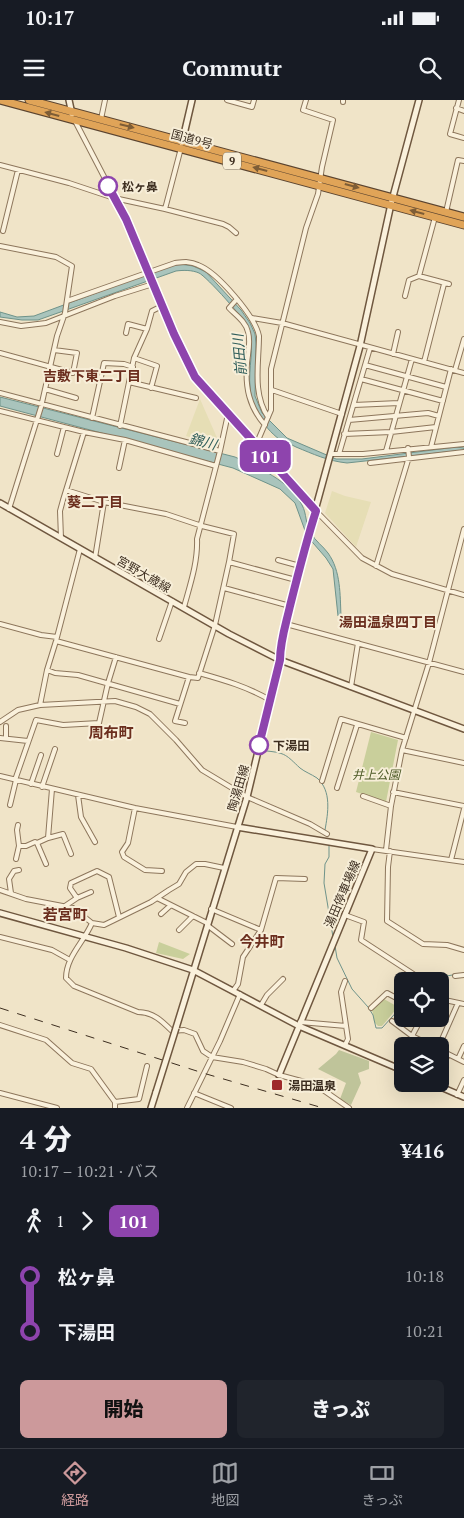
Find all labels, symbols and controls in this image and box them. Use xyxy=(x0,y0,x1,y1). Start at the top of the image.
text: 10:17 xyxy=(25,5,74,30)
text: Commutr xyxy=(182,53,282,82)
icon: menu xyxy=(20,54,48,82)
icon: search xyxy=(416,54,444,82)
one-way arrow xyxy=(45,110,60,118)
one-way arrow xyxy=(120,122,135,130)
street label: 国道9号 xyxy=(170,126,214,152)
road number: 9 xyxy=(223,152,241,170)
one-way arrow xyxy=(253,165,268,173)
marker: 松ヶ鼻 xyxy=(98,176,118,196)
place label: 松ヶ鼻 xyxy=(122,179,158,194)
one-way arrow xyxy=(344,182,359,190)
one-way arrow xyxy=(409,208,424,216)
water label: 前田川 xyxy=(228,331,250,377)
district label: 吉敷下東二丁目 xyxy=(43,366,141,385)
water label: 錦川 xyxy=(187,428,221,454)
line badge: 101 xyxy=(236,440,294,472)
text: 101 xyxy=(250,444,280,468)
district label: 葵二丁目 xyxy=(67,492,123,511)
street label: 宮野大歳線 xyxy=(114,553,174,595)
district label: 湯田温泉四丁目 xyxy=(339,612,437,631)
district label: 周布町 xyxy=(88,722,134,742)
marker: 下湯田 xyxy=(249,735,269,755)
place label: 下湯田 xyxy=(273,738,309,753)
street label: 陶湯田線 xyxy=(224,763,252,813)
park label: 井上公園 xyxy=(352,767,402,782)
street label: 湯田停車場線 xyxy=(321,858,363,930)
district label: 若宮町 xyxy=(42,904,88,924)
district label: 今井町 xyxy=(239,931,285,951)
map controls xyxy=(394,972,449,1092)
button: locate xyxy=(394,972,449,1027)
button: layers xyxy=(394,1037,449,1092)
marker: 湯田温泉 xyxy=(270,1078,284,1092)
place label: 湯田温泉 xyxy=(288,1078,336,1093)
text: 4 分 xyxy=(20,1120,71,1157)
text: ¥416 xyxy=(401,1138,444,1163)
text: 10:17 – 10:21 · バス xyxy=(20,1160,159,1182)
icon: walk xyxy=(20,1207,48,1235)
icon: forward xyxy=(73,1207,101,1235)
text: 101 xyxy=(119,1209,149,1233)
text: 1 xyxy=(56,1210,65,1232)
text: 松ヶ鼻 xyxy=(58,1264,115,1289)
text: 10:18 xyxy=(405,1265,444,1287)
text: 下湯田 xyxy=(58,1319,115,1344)
text: 10:21 xyxy=(405,1320,444,1342)
button: 開始 xyxy=(20,1380,227,1438)
button: きっぷ xyxy=(237,1380,444,1438)
tab: 経路 xyxy=(61,1459,89,1509)
tab: 地図 xyxy=(211,1459,239,1509)
tab: きっぷ xyxy=(361,1459,403,1509)

